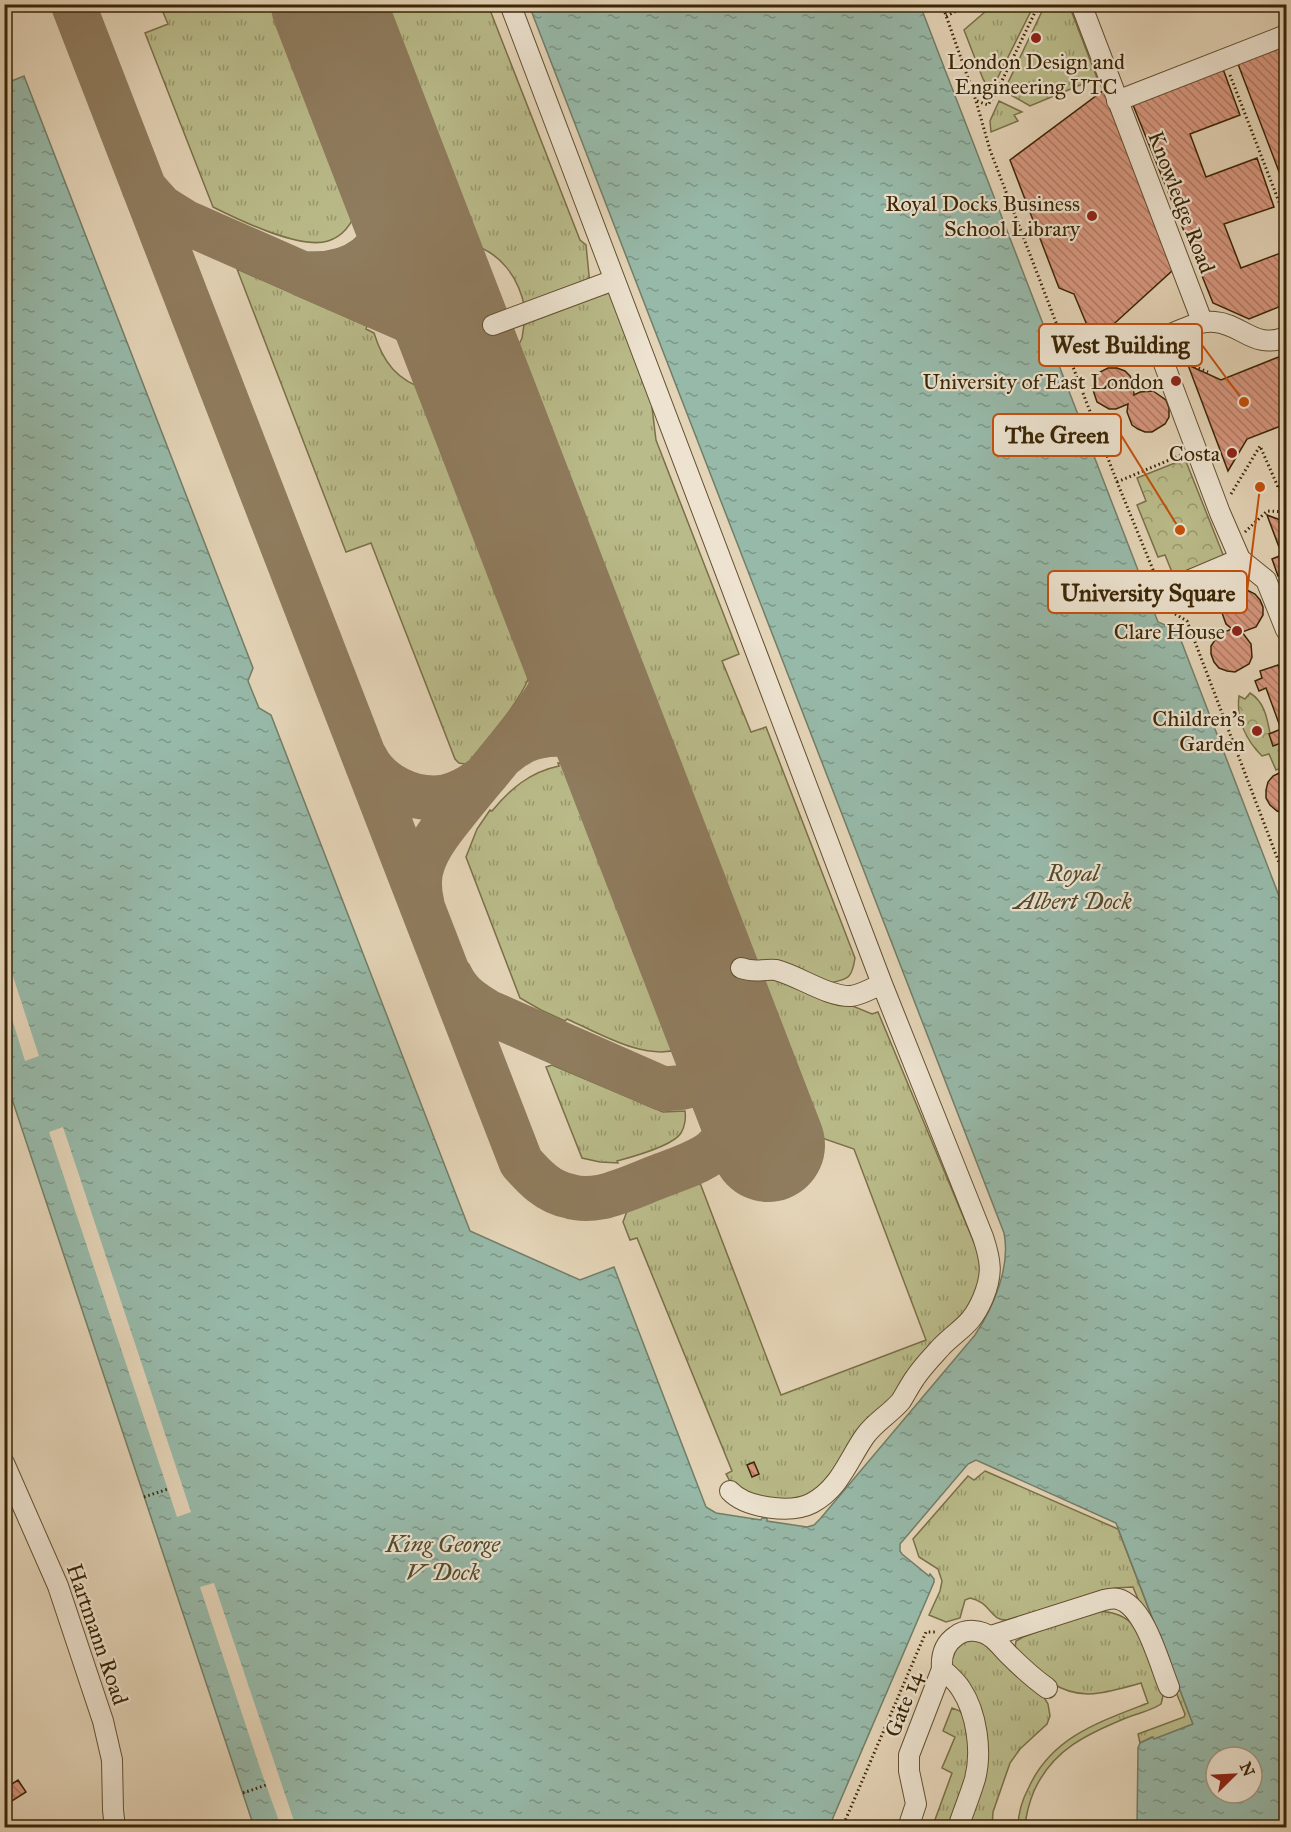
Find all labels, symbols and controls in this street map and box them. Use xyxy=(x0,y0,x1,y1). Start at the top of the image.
marker: London Design and Engineering UTC xyxy=(1029,31,1043,45)
place label: London Design and Engineering UTC xyxy=(947,48,1125,100)
street label: Knowledge Road xyxy=(1142,127,1221,277)
place label: Royal Docks Business School Library xyxy=(885,190,1081,242)
marker: Royal Docks Business School Library xyxy=(1085,209,1099,223)
callout: West Building xyxy=(1039,324,1202,366)
text: West Building xyxy=(1051,330,1190,360)
place label: University of East London xyxy=(922,368,1164,395)
marker: University of East London xyxy=(1169,374,1183,388)
callout: The Green xyxy=(993,414,1121,456)
text: The Green xyxy=(1004,420,1109,450)
place label: Costa xyxy=(1169,440,1221,467)
marker: Costa xyxy=(1225,446,1239,460)
callout: University Square xyxy=(1048,571,1247,613)
text: University Square xyxy=(1060,578,1236,608)
place label: Clare House xyxy=(1114,618,1225,645)
marker: Clare House xyxy=(1230,624,1244,638)
place label: Children's Garden xyxy=(1152,705,1245,757)
marker: Children's Garden xyxy=(1250,724,1264,738)
water label: Royal Albert Dock xyxy=(1011,858,1132,916)
water label: King George V Dock xyxy=(385,1529,501,1587)
street label: Hartmann Road xyxy=(61,1560,134,1708)
street label: Gate 14 xyxy=(879,1667,929,1741)
north arrow xyxy=(1204,1745,1264,1805)
text: N xyxy=(1236,1759,1259,1780)

